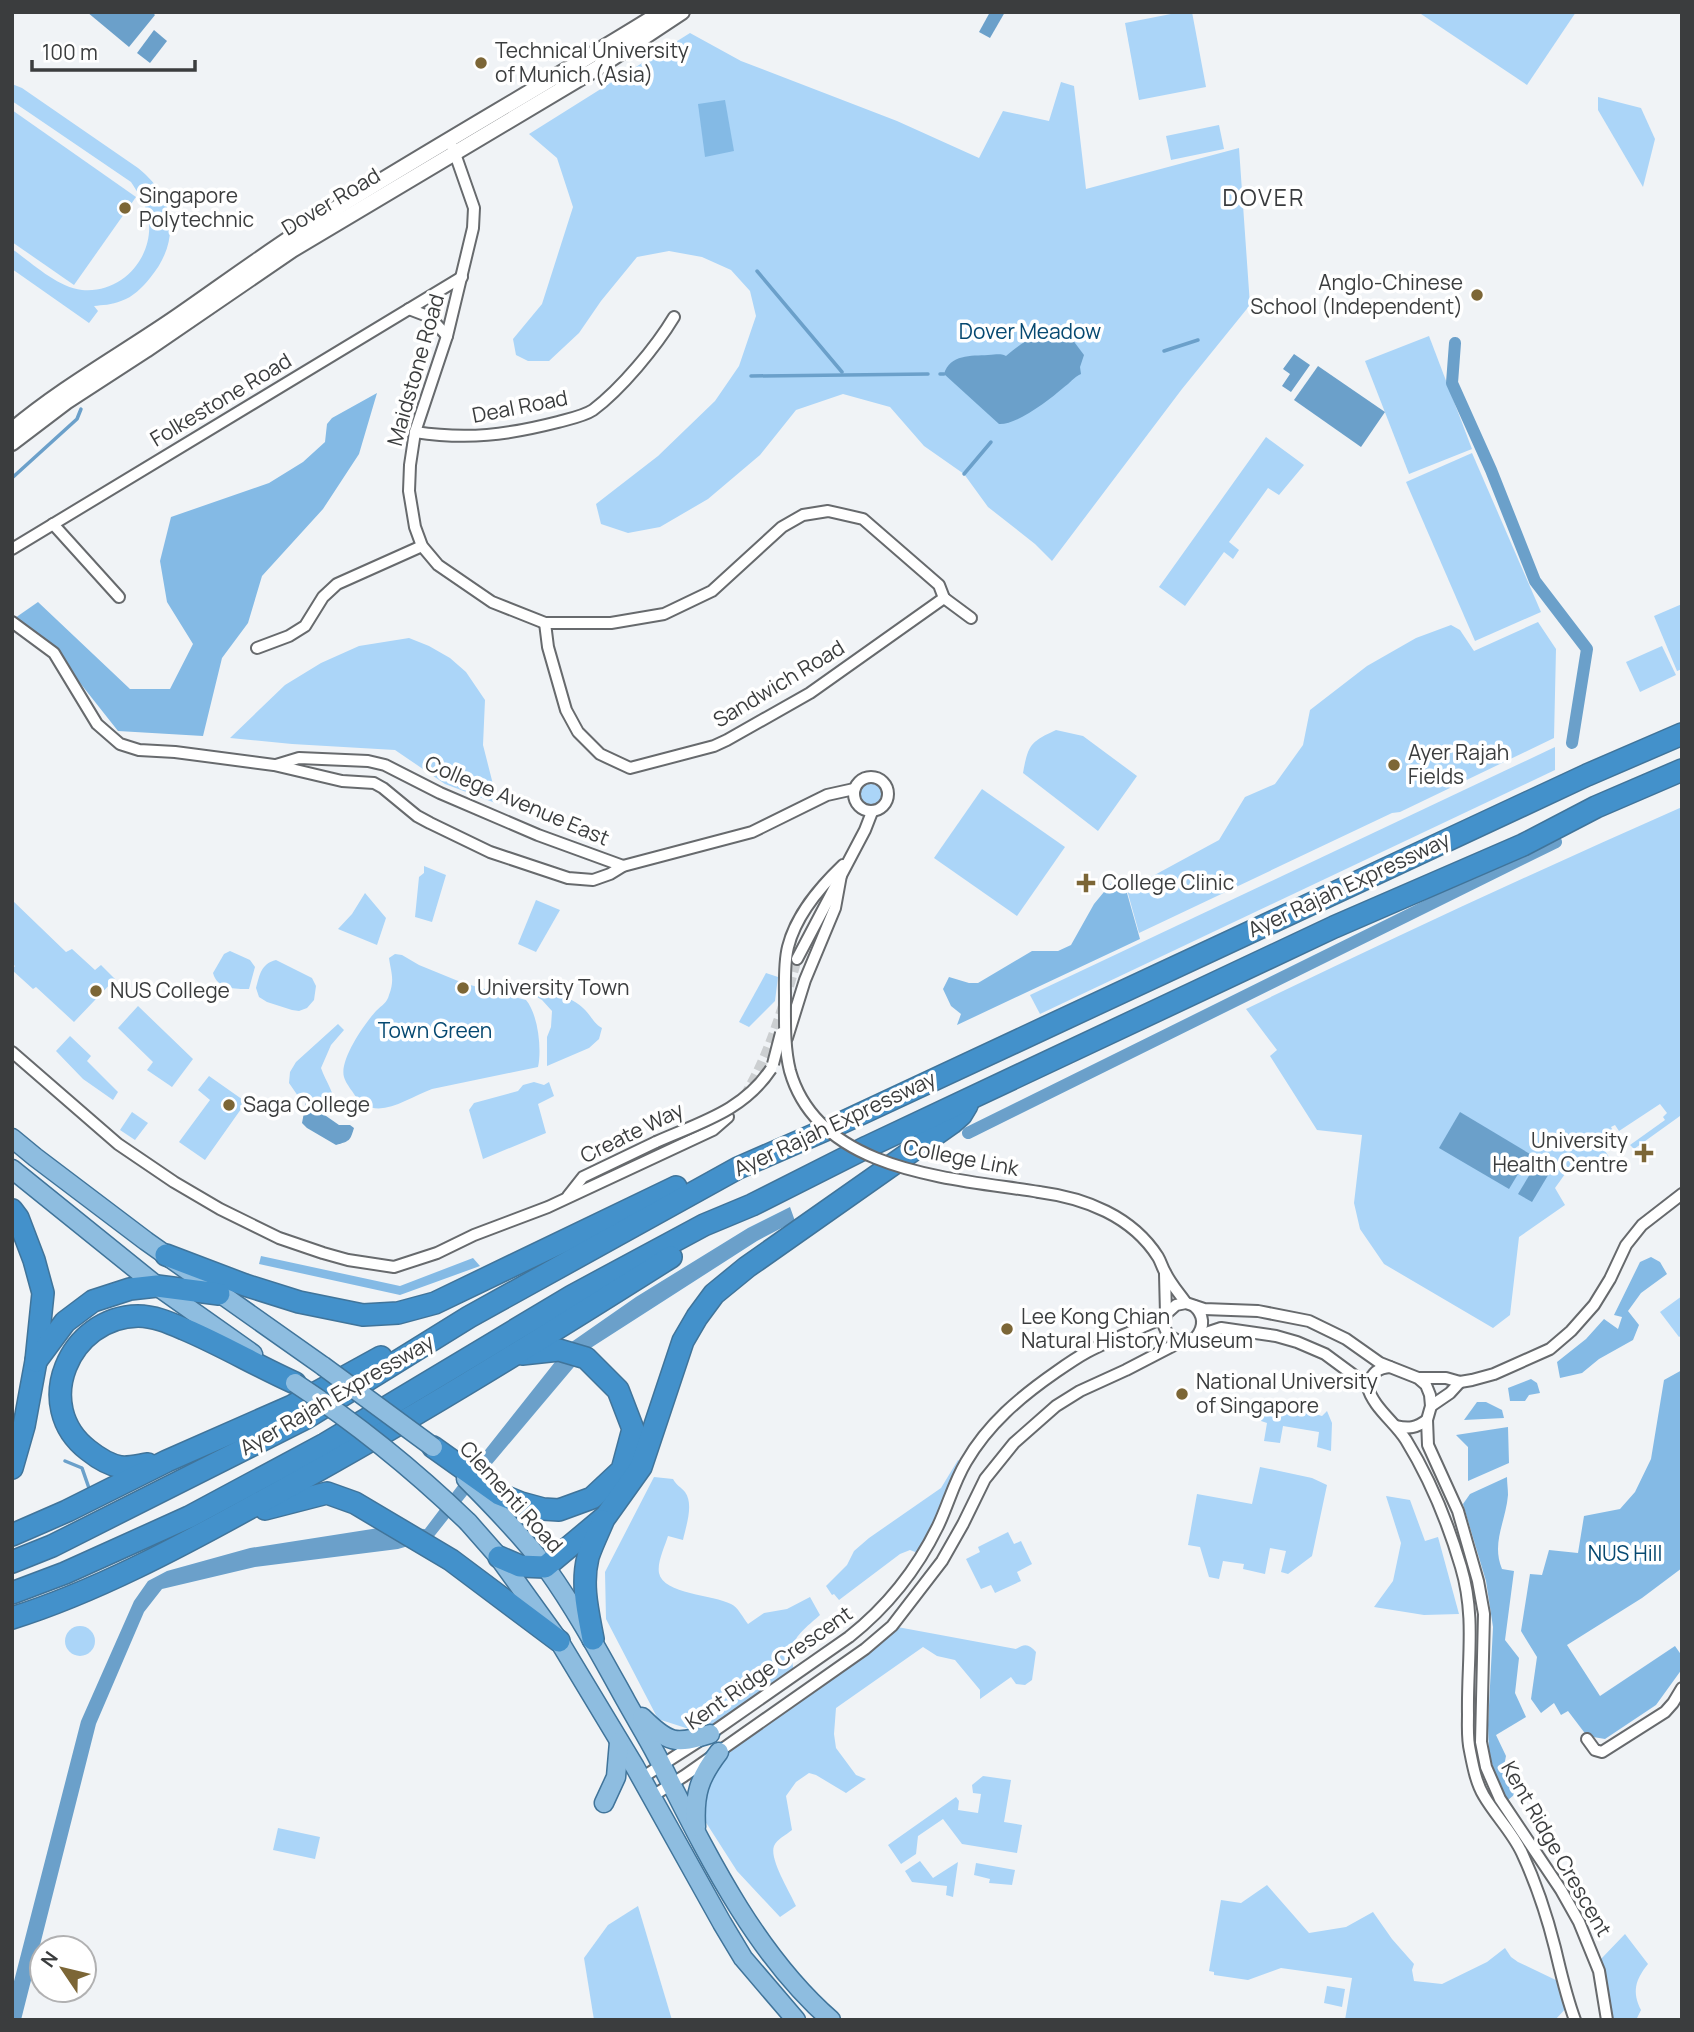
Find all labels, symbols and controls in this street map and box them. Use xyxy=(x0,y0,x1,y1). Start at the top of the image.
scale bar xyxy=(32,28,194,72)
place label: Technical University of Munich (Asia) xyxy=(495,36,689,88)
text: 100 m xyxy=(42,38,98,66)
marker: Technical University of Munich (Asia) xyxy=(473,55,489,71)
street label: Dover Road xyxy=(276,161,385,242)
place label: Singapore Polytechnic xyxy=(139,181,254,233)
district label: DOVER xyxy=(1223,181,1305,213)
marker: Singapore Polytechnic xyxy=(117,200,133,216)
place label: Anglo-Chinese School (Independent) xyxy=(1250,268,1463,320)
marker: Anglo-Chinese School (Independent) xyxy=(1469,287,1485,303)
street label: Maidstone Road xyxy=(380,291,450,449)
park label: Dover Meadow xyxy=(959,317,1101,345)
street label: Folkestone Road xyxy=(145,346,296,452)
street label: Deal Road xyxy=(470,383,570,429)
street label: Sandwich Road xyxy=(708,633,849,733)
place label: Ayer Rajah Fields xyxy=(1408,738,1509,790)
street label: College Avenue East xyxy=(421,749,614,852)
marker: Ayer Rajah Fields xyxy=(1386,757,1402,773)
street label: Ayer Rajah Expressway xyxy=(1243,825,1454,943)
place label: College Clinic xyxy=(1102,868,1234,896)
marker: College Clinic xyxy=(1076,873,1096,893)
place label: University Town xyxy=(477,973,630,1001)
place label: NUS College xyxy=(110,976,230,1004)
marker: University Town xyxy=(455,980,471,996)
marker: NUS College xyxy=(88,983,104,999)
park label: Town Green xyxy=(378,1016,492,1044)
street label: Ayer Rajah Expressway xyxy=(729,1064,940,1182)
place label: Saga College xyxy=(243,1090,370,1118)
street label: Create Way xyxy=(575,1095,688,1169)
marker: Saga College xyxy=(221,1097,237,1113)
place label: University Health Centre xyxy=(1492,1126,1628,1178)
street label: College Link xyxy=(901,1132,1022,1182)
marker: University Health Centre xyxy=(1634,1143,1654,1163)
place label: Lee Kong Chian Natural History Museum xyxy=(1021,1302,1253,1354)
marker: Lee Kong Chian Natural History Museum xyxy=(999,1321,1015,1337)
street label: Ayer Rajah Expressway xyxy=(234,1327,439,1461)
place label: National University of Singapore xyxy=(1196,1367,1378,1419)
marker: National University of Singapore xyxy=(1174,1386,1190,1402)
street label: Clementi Road xyxy=(454,1434,569,1558)
park label: NUS Hill xyxy=(1588,1539,1662,1567)
street label: Kent Ridge Crescent xyxy=(679,1599,858,1735)
street label: Kent Ridge Crescent xyxy=(1495,1756,1618,1941)
north arrow xyxy=(28,1934,98,2004)
text: N xyxy=(35,1946,64,1972)

